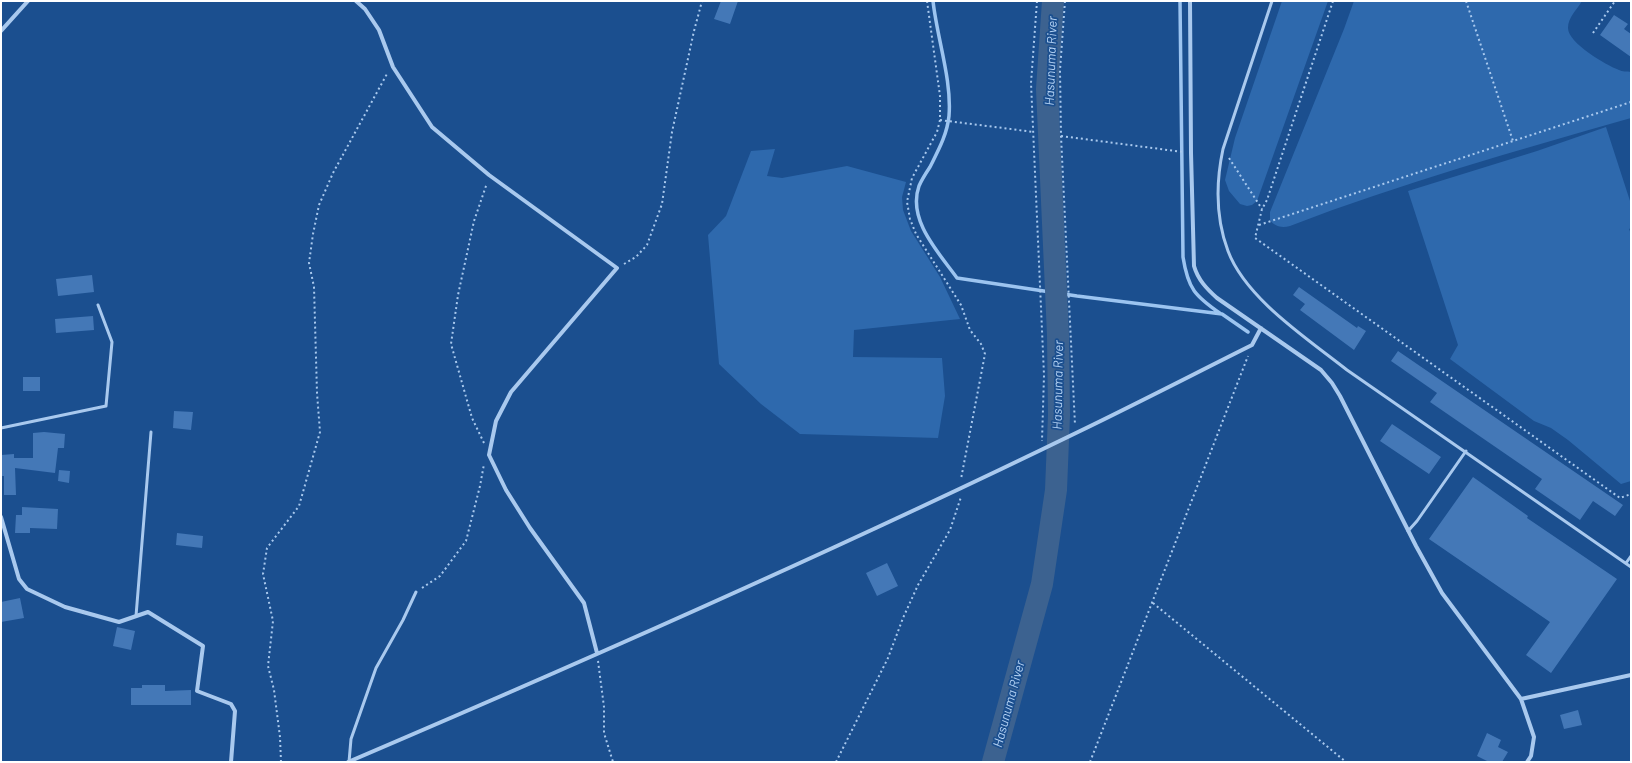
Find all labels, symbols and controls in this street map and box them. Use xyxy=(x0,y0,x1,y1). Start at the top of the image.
water label: Hasunuma River xyxy=(1042,16,1060,106)
water label: Hasunuma River xyxy=(1049,340,1067,430)
water label: Hasunuma River xyxy=(990,659,1028,749)

